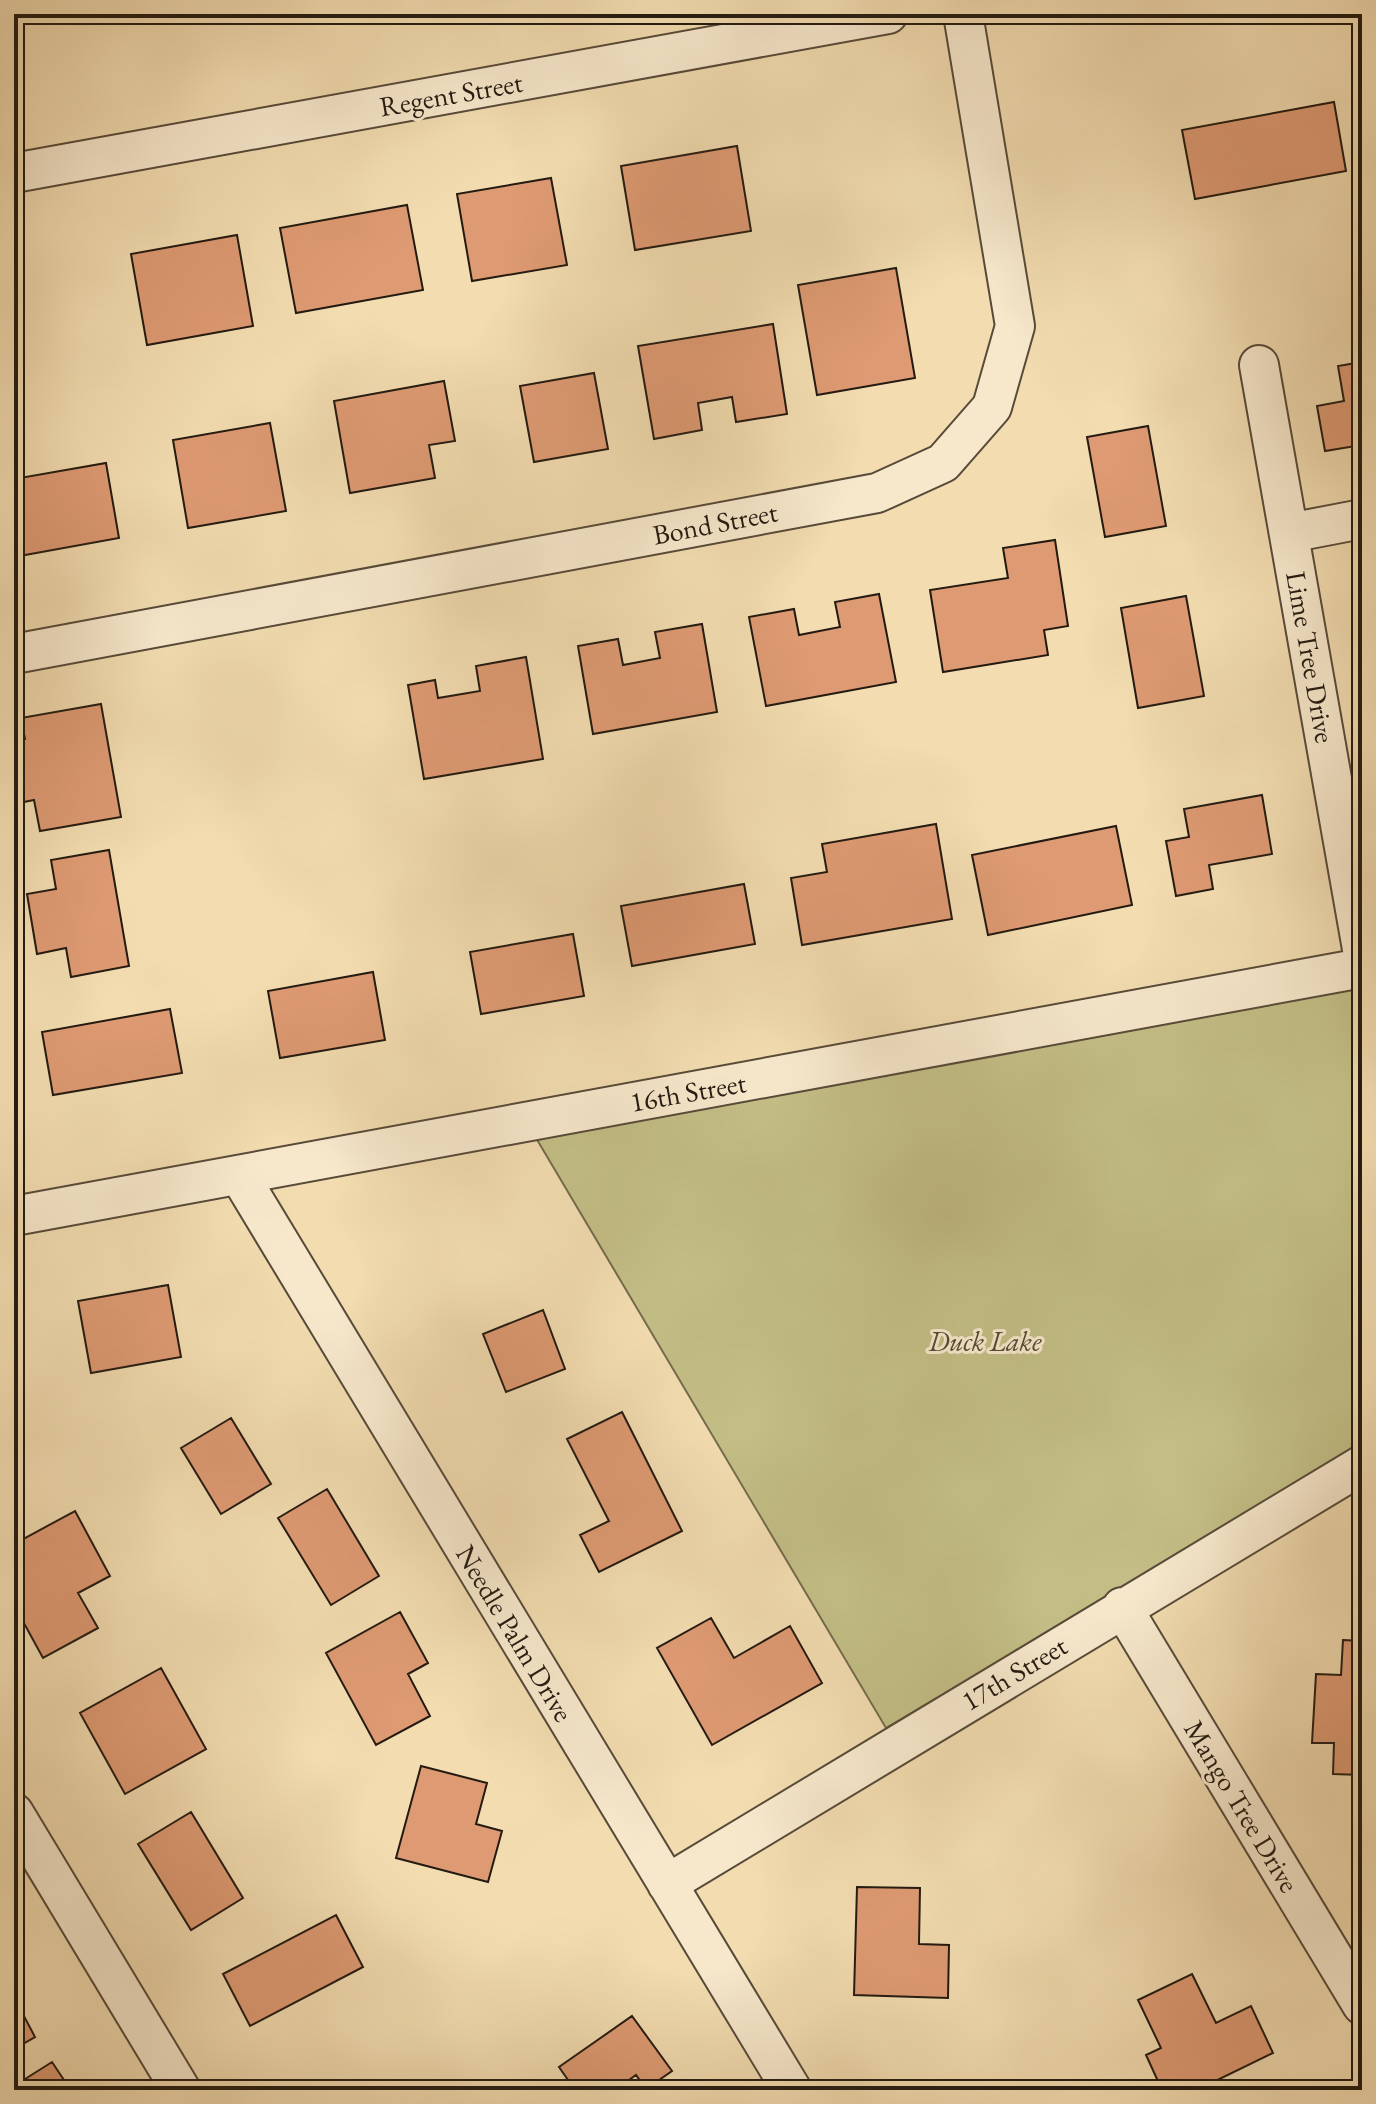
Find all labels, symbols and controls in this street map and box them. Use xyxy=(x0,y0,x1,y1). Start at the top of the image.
street label: Regent Street xyxy=(377,64,526,124)
street label: Bond Street xyxy=(650,493,781,553)
street label: Lime Tree Drive xyxy=(1278,568,1344,746)
street label: 16th Street xyxy=(627,1064,749,1120)
park label: Duck Lake xyxy=(927,1323,1042,1359)
street label: Needle Palm Drive xyxy=(448,1538,582,1728)
street label: 17th Street xyxy=(954,1627,1074,1719)
street label: Mango Tree Drive xyxy=(1176,1713,1308,1899)

